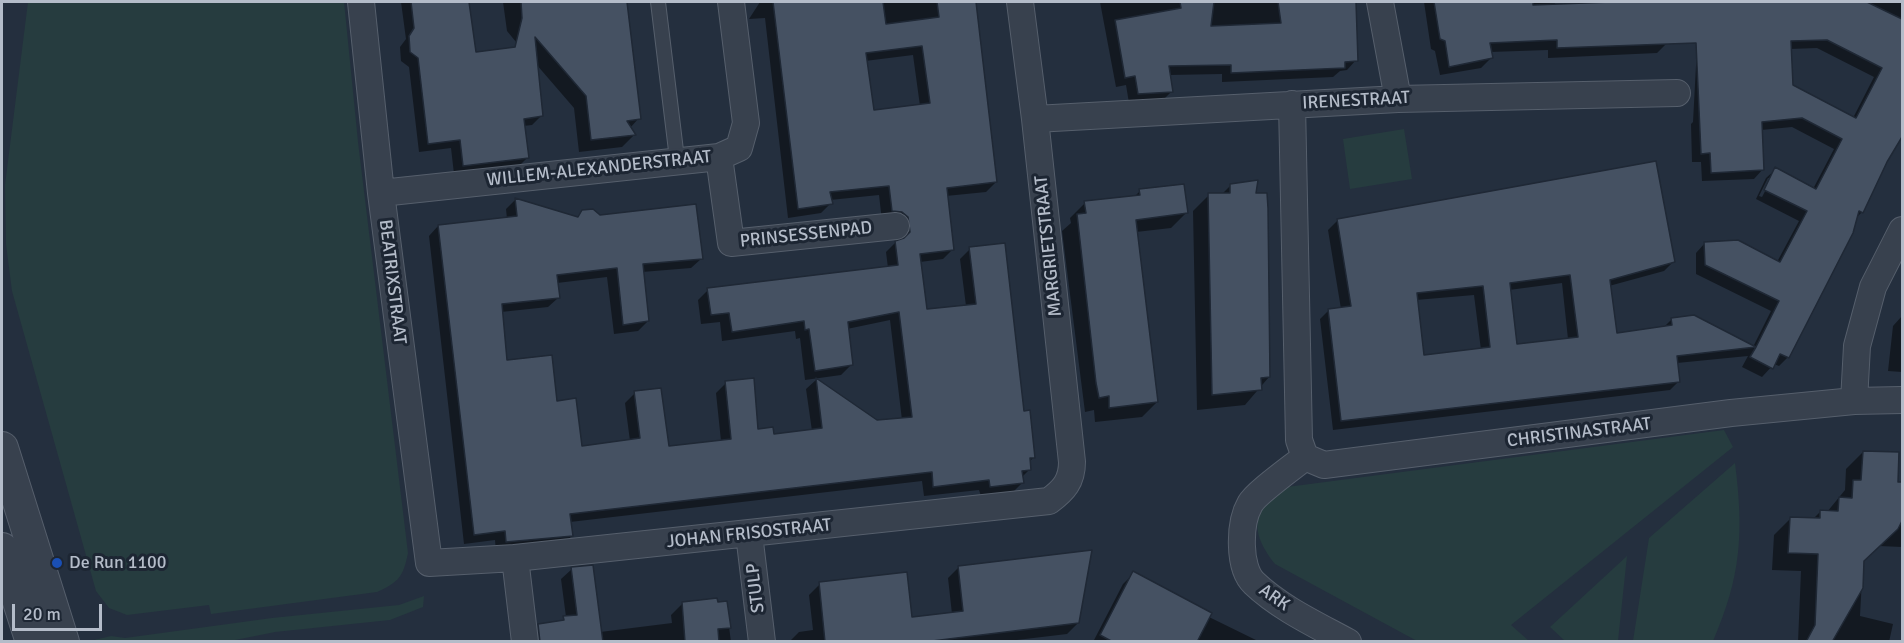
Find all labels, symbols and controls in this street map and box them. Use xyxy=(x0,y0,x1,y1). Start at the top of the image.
street label: IRENESTRAAT xyxy=(1302,87,1410,115)
street label: WILLEM-ALEXANDERSTRAAT xyxy=(486,146,712,192)
street label: MARGRIETSTRAAT xyxy=(1031,174,1067,318)
street label: PRINSESSENPAD xyxy=(739,217,873,253)
street label: BEATRIXSTRAAT xyxy=(374,218,410,346)
street label: CHRISTINASTRAAT xyxy=(1506,413,1652,453)
street label: JOHAN FRISOSTRAAT xyxy=(666,515,832,553)
place label: De Run 1100 xyxy=(69,552,167,574)
marker: De Run 1100 xyxy=(50,556,64,570)
street label: STULP xyxy=(742,562,770,614)
street label: ARK xyxy=(1254,580,1294,616)
scale bar xyxy=(15,592,105,630)
text: 20 m xyxy=(23,603,61,625)

